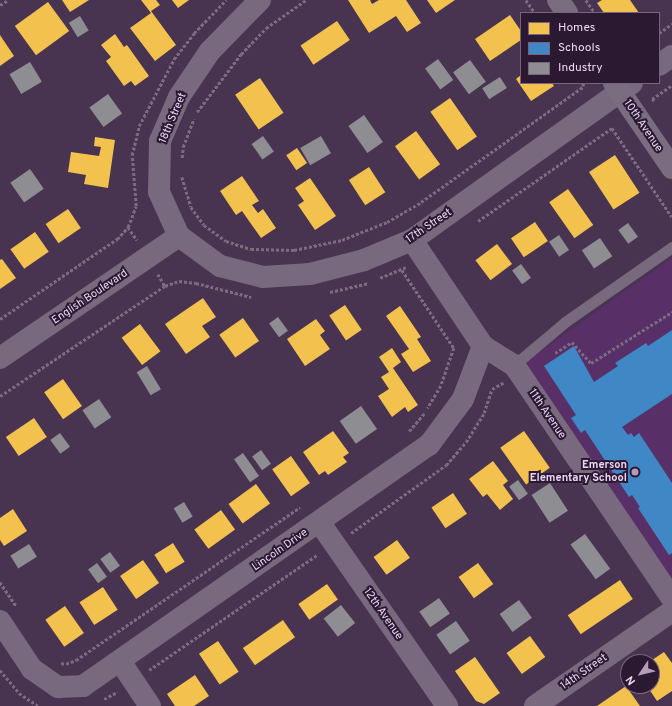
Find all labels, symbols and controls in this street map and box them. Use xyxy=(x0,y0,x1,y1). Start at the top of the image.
legend xyxy=(520,12,660,84)
text: Homes xyxy=(558,20,595,36)
text: Schools xyxy=(558,40,600,56)
text: Industry xyxy=(558,60,603,76)
street label: 18th Street xyxy=(156,91,190,145)
street label: 10th Avenue xyxy=(621,97,665,155)
street label: 17th Street xyxy=(404,206,454,246)
street label: English Boulevard xyxy=(50,267,130,327)
street label: 11th Avenue xyxy=(525,386,569,442)
place label: Emerson Elementary School xyxy=(530,459,627,485)
marker: Emerson Elementary School xyxy=(630,467,640,477)
street label: Lincoln Drive xyxy=(250,526,310,574)
street label: 12th Avenue xyxy=(360,586,406,642)
street label: 14th Street xyxy=(558,651,610,693)
north arrow xyxy=(620,654,660,694)
text: N xyxy=(623,673,639,688)

